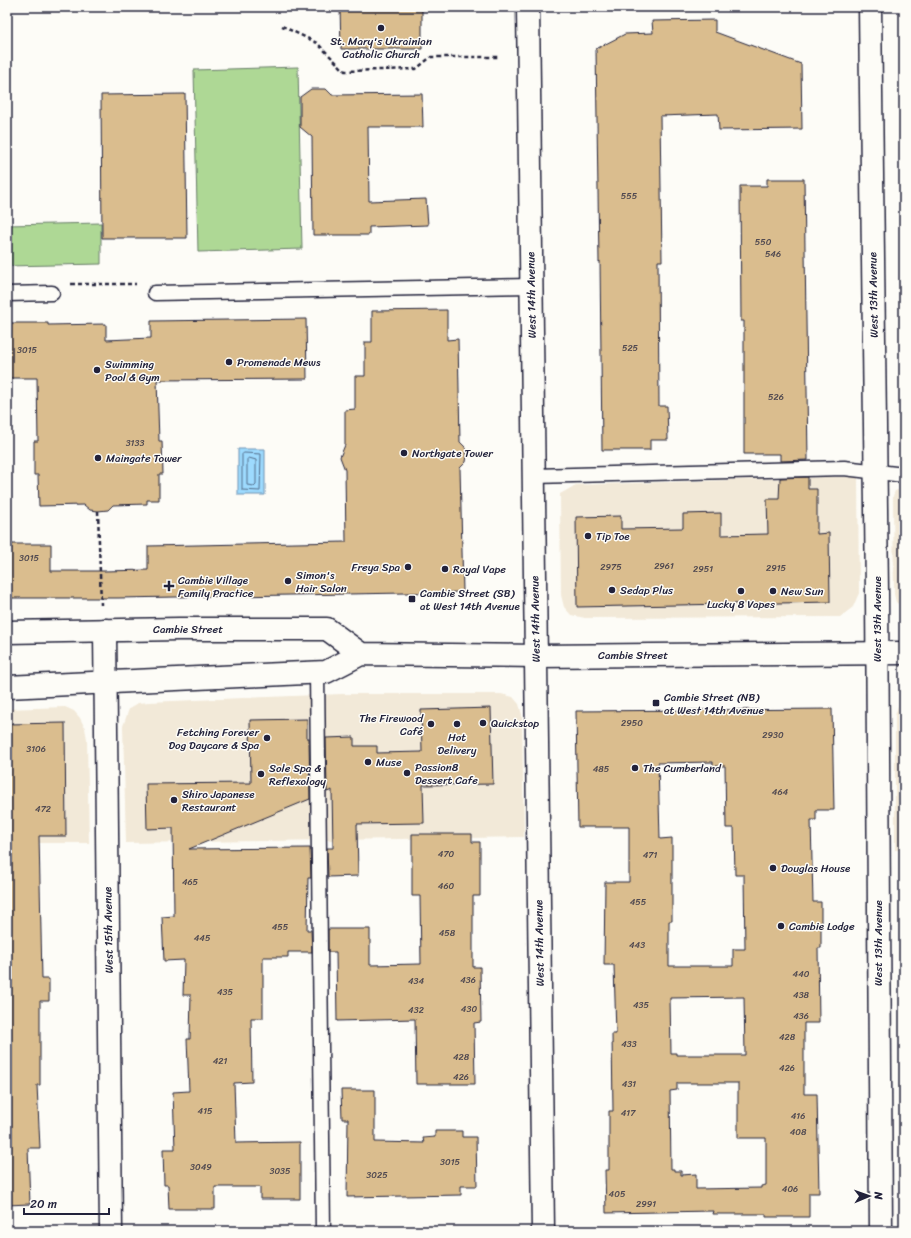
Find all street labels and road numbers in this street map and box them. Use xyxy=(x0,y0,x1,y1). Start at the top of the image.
street label: West 14th Avenue xyxy=(521,251,542,338)
street label: West 13th Avenue xyxy=(863,251,884,338)
street label: West 14th Avenue xyxy=(525,575,546,662)
street label: West 13th Avenue xyxy=(868,575,887,662)
street label: Cambie Street xyxy=(153,620,223,639)
street label: Cambie Street xyxy=(598,646,668,665)
street label: West 15th Avenue xyxy=(98,886,119,973)
street label: West 14th Avenue xyxy=(529,899,550,986)
street label: West 13th Avenue xyxy=(869,899,888,986)

